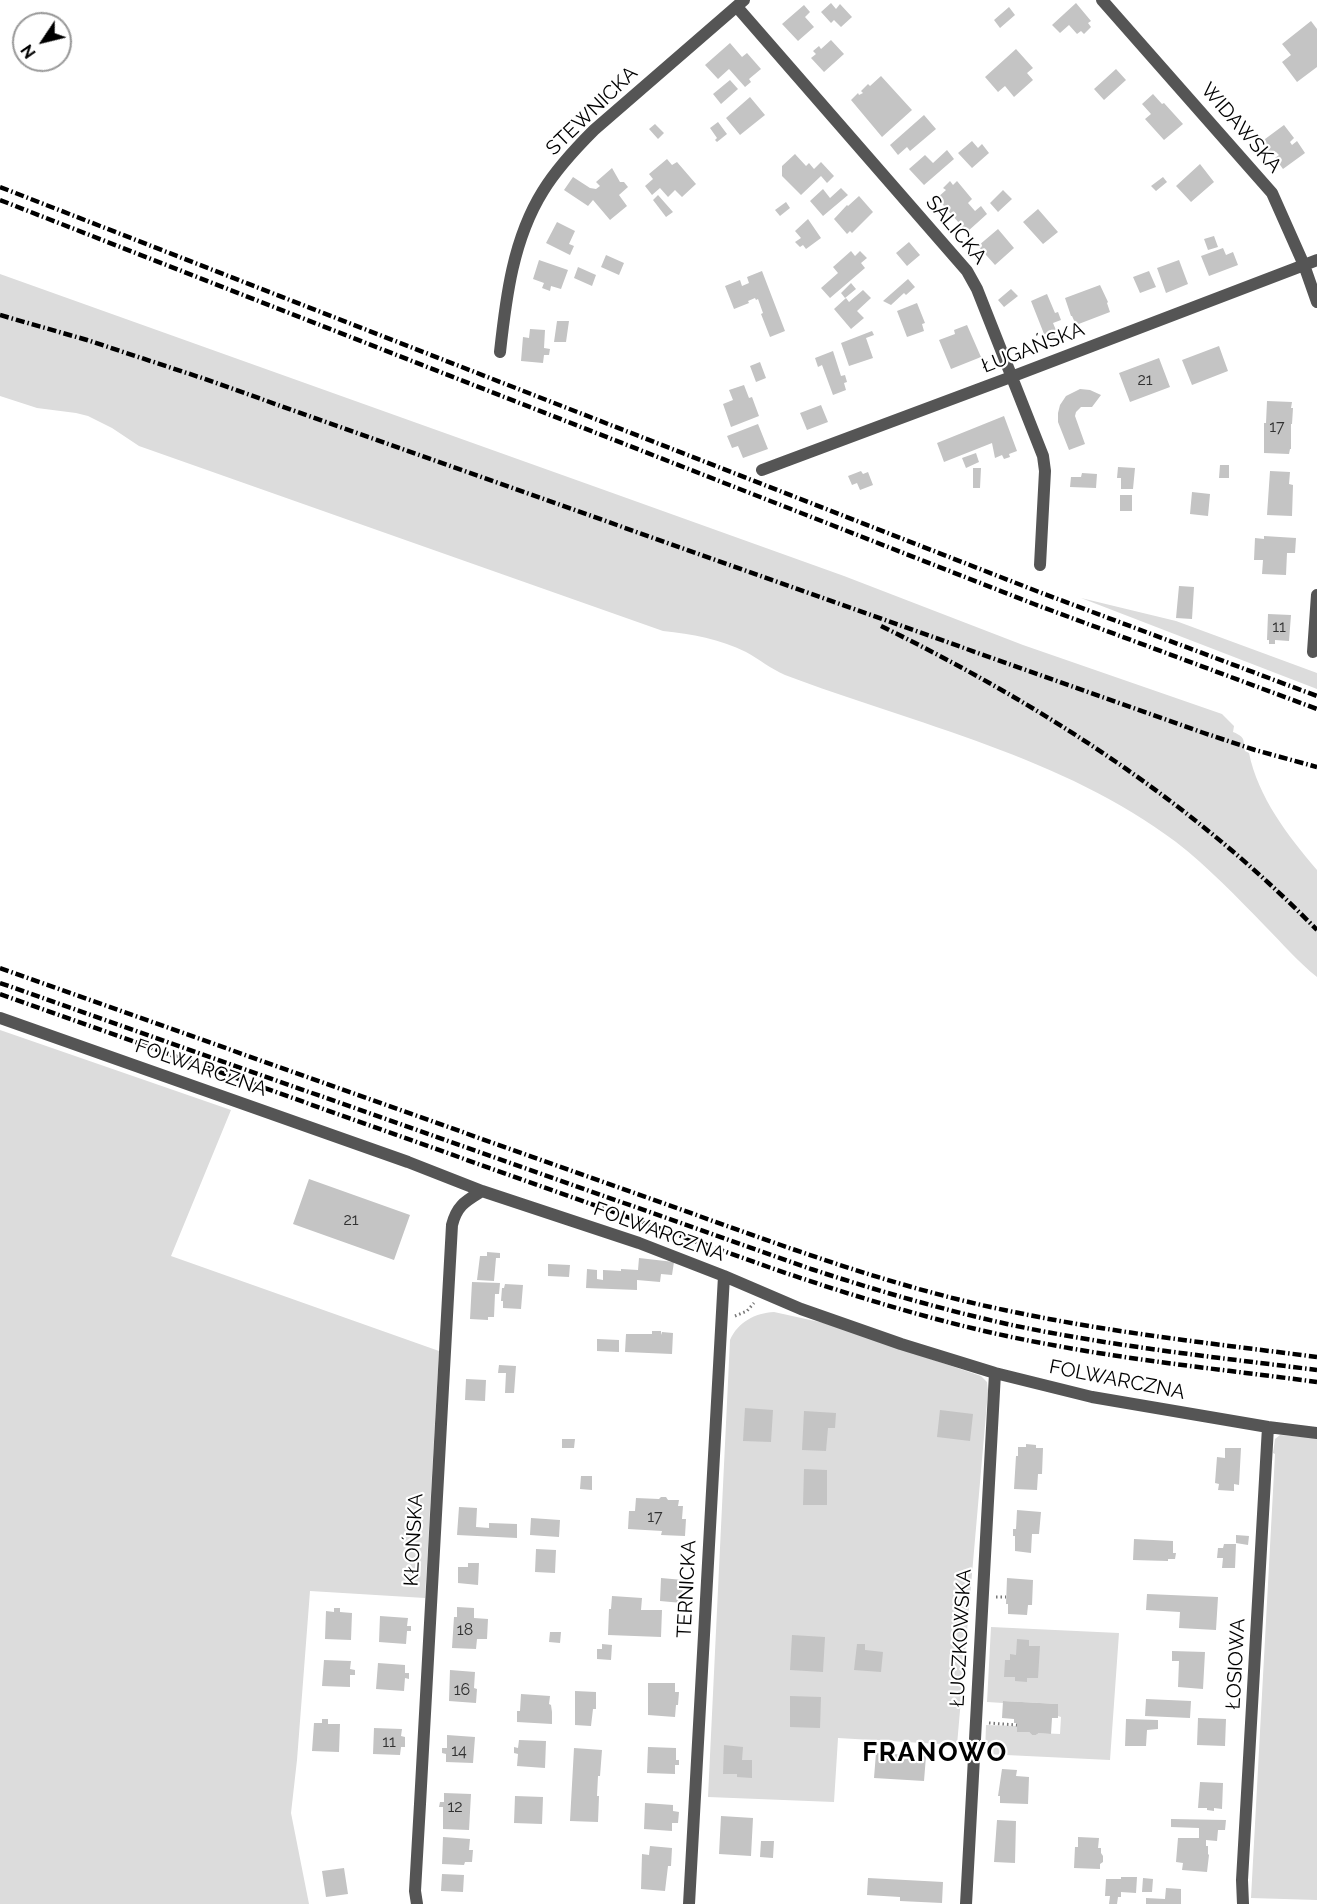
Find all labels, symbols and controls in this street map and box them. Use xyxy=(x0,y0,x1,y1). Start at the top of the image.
north arrow xyxy=(12,12,72,72)
text: N xyxy=(17,41,40,62)
street label: STEWNICKA xyxy=(541,61,643,161)
street label: WIDAWSKA xyxy=(1196,78,1286,178)
street label: SALICKA xyxy=(920,191,992,269)
street label: ŁUGAŃSKA xyxy=(978,317,1088,379)
house number: 21 xyxy=(1137,370,1153,390)
house number: 17 xyxy=(1269,417,1285,437)
house number: 11 xyxy=(1272,617,1286,637)
street label: FOLWARCZNA xyxy=(132,1034,270,1102)
street label: FOLWARCZNA xyxy=(590,1197,728,1267)
house number: 21 xyxy=(343,1210,359,1230)
street label: FOLWARCZNA xyxy=(1047,1355,1187,1405)
street label: KŁOŃSKA xyxy=(400,1493,428,1587)
house number: 17 xyxy=(647,1507,663,1527)
street label: TERNICKA xyxy=(672,1539,702,1639)
street label: ŁUCZKOWSKA xyxy=(945,1568,977,1708)
street label: ŁOSIOWA xyxy=(1222,1618,1250,1710)
house number: 18 xyxy=(457,1620,473,1640)
house number: 16 xyxy=(454,1680,470,1700)
house number: 11 xyxy=(382,1732,396,1752)
district label: FRANOWO xyxy=(862,1737,1008,1769)
house number: 14 xyxy=(451,1741,467,1761)
house number: 12 xyxy=(447,1797,463,1817)

